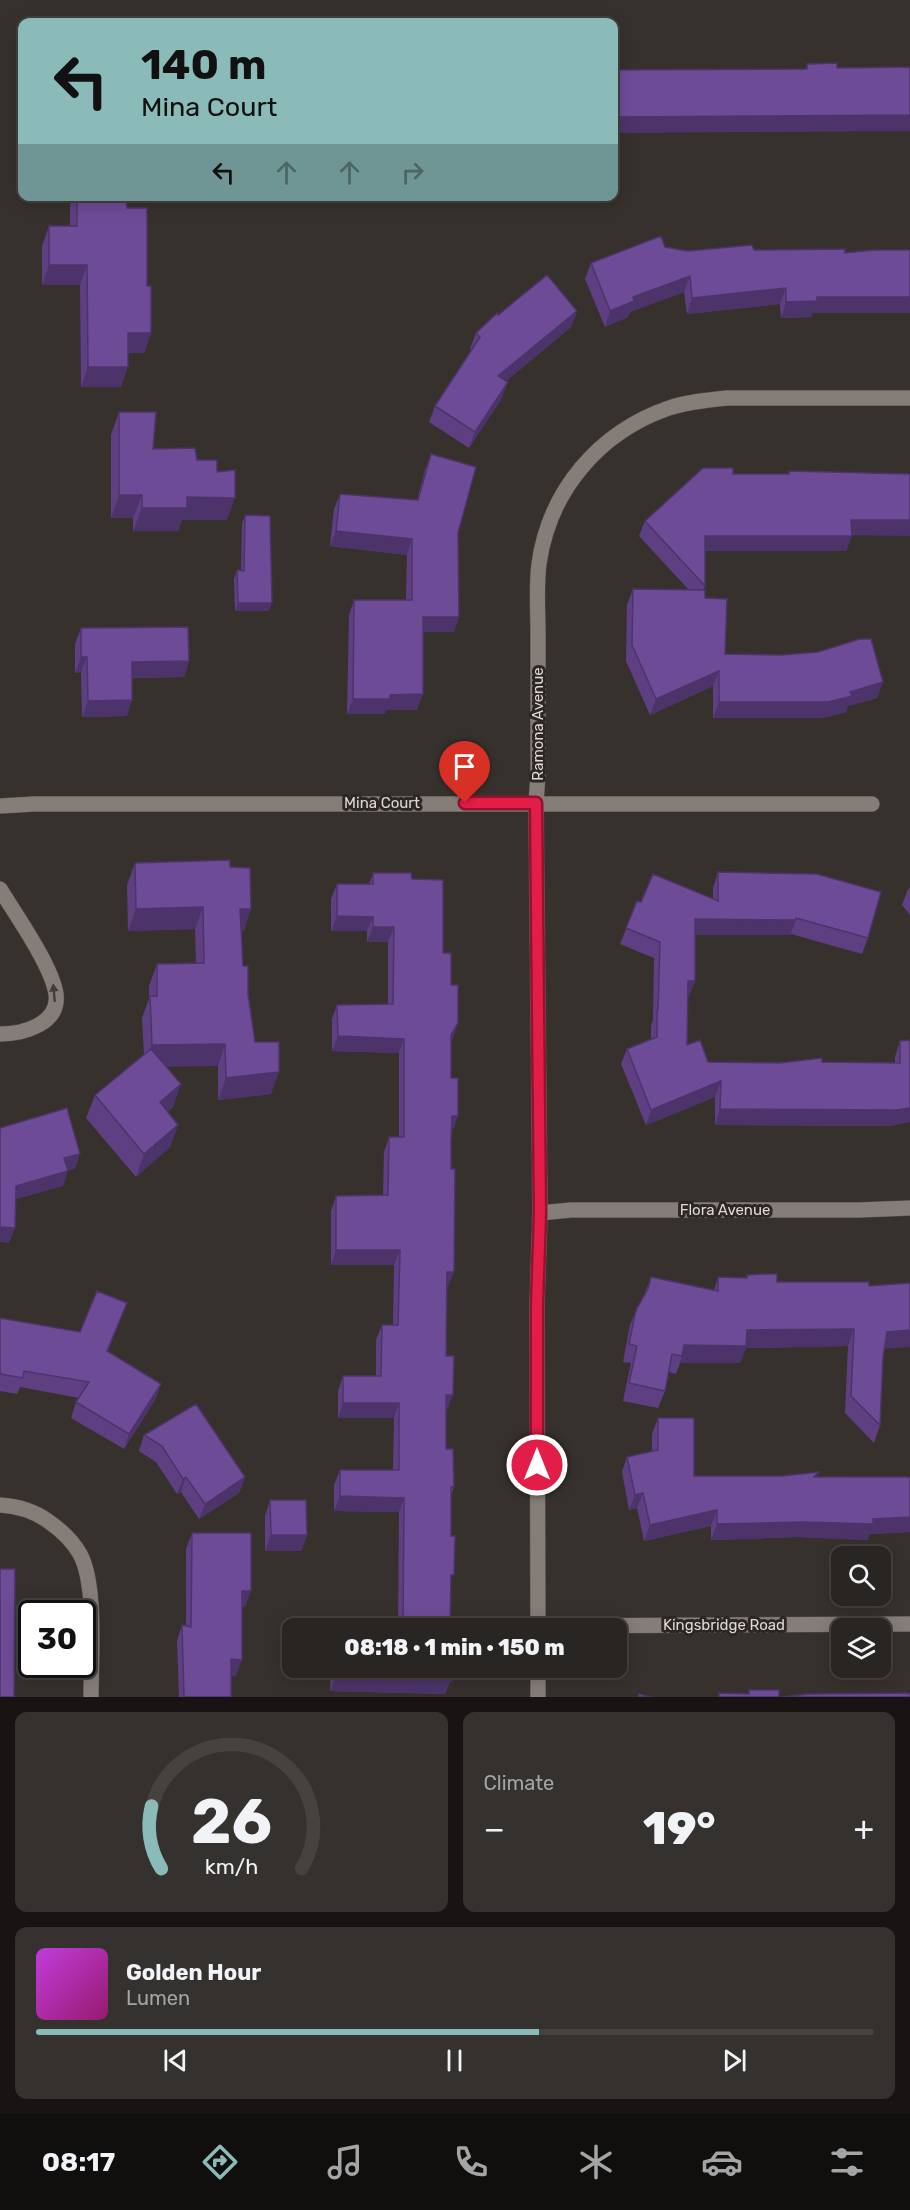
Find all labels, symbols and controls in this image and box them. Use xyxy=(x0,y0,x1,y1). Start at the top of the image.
text: 140 m xyxy=(141,40,267,90)
icon: left xyxy=(42,42,120,120)
text: Mina Court xyxy=(141,91,277,123)
icon: left xyxy=(207,156,240,189)
icon: ahead xyxy=(270,156,303,189)
icon: ahead xyxy=(333,156,366,189)
icon: right xyxy=(396,156,429,189)
street label: Ramona Avenue xyxy=(529,667,547,781)
pin xyxy=(439,741,490,803)
icon: arrive xyxy=(448,750,481,783)
street label: Mina Court xyxy=(344,794,420,812)
one-way arrow xyxy=(49,983,59,1002)
street label: Flora Avenue xyxy=(680,1201,770,1219)
position arrow xyxy=(505,1433,569,1497)
map controls xyxy=(831,1546,891,1678)
button: search xyxy=(831,1546,891,1606)
speed limit sign: 30 xyxy=(18,1600,96,1678)
street label: Kingsbridge Road xyxy=(663,1616,785,1634)
button: layers xyxy=(831,1618,891,1678)
text: 08:18 · 1 min · 150 m xyxy=(344,1634,565,1661)
text: Climate xyxy=(484,1771,554,1795)
text: 26 xyxy=(191,1785,272,1859)
text: 19° xyxy=(643,1802,715,1855)
text: − xyxy=(484,1809,505,1848)
text: + xyxy=(853,1809,874,1848)
text: km/h xyxy=(204,1854,258,1879)
text: Golden Hour xyxy=(126,1959,261,1986)
text: Lumen xyxy=(126,1986,190,2010)
icon: previous xyxy=(159,2044,192,2077)
icon: pause xyxy=(438,2044,471,2077)
icon: next xyxy=(718,2044,751,2077)
icon: directions xyxy=(199,2141,241,2183)
icon: music xyxy=(324,2141,366,2183)
icon: phone xyxy=(450,2141,492,2183)
icon: climate xyxy=(575,2141,617,2183)
icon: car xyxy=(701,2141,743,2183)
icon: filters xyxy=(826,2141,868,2183)
text: 08:17 xyxy=(42,2146,115,2178)

